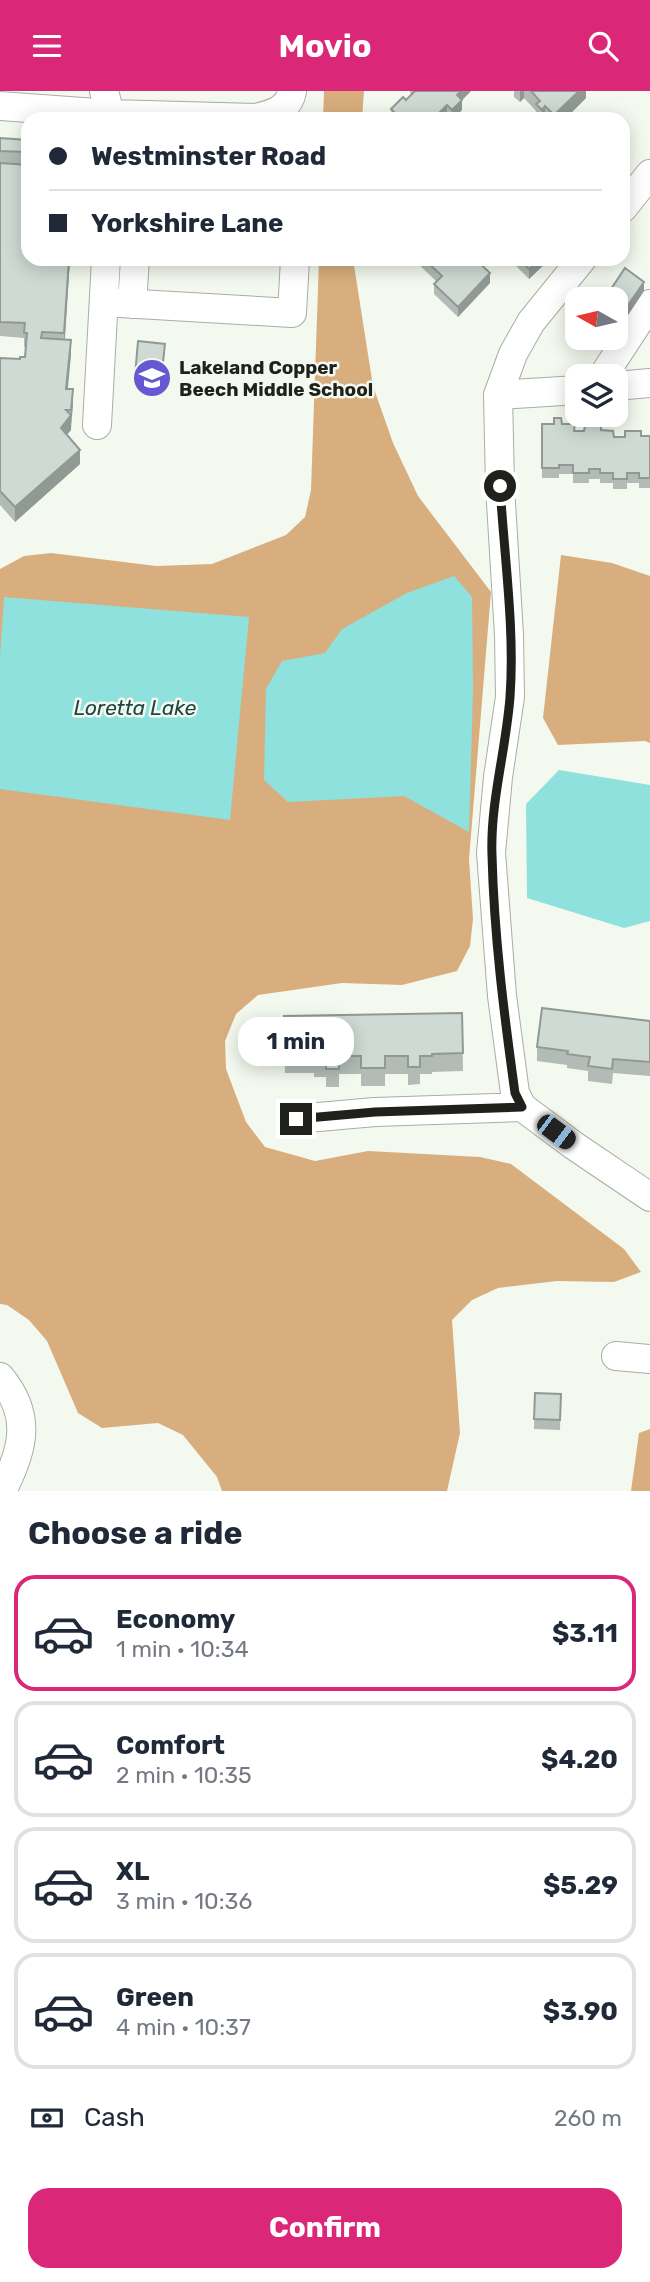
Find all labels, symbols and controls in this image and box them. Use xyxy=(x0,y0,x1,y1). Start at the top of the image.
icon: menu xyxy=(28,27,66,65)
text: Movio xyxy=(278,27,372,65)
icon: search xyxy=(584,27,622,65)
text: Westminster Road xyxy=(91,141,326,172)
text: Yorkshire Lane xyxy=(91,208,283,239)
north arrow xyxy=(565,287,628,350)
map controls xyxy=(565,287,628,427)
place label: Lakeland Copper Beech Middle School xyxy=(179,356,373,401)
school or university icon: Lakeland Copper Beech Middle School xyxy=(131,357,173,399)
button: layers xyxy=(565,364,628,427)
route start xyxy=(484,470,516,502)
water label: Loretta Lake xyxy=(74,695,197,720)
callout: 1 min xyxy=(238,1017,354,1067)
text: 1 min xyxy=(267,1027,325,1055)
route end xyxy=(280,1103,312,1135)
car xyxy=(533,1111,580,1153)
text: Choose a ride xyxy=(28,1514,242,1552)
icon: car xyxy=(32,1602,95,1665)
text: Economy xyxy=(116,1604,235,1635)
text: $3.11 xyxy=(552,1618,618,1649)
text: 1 min · 10:34 xyxy=(116,1635,249,1663)
icon: car xyxy=(32,1728,95,1791)
text: Comfort xyxy=(116,1730,225,1761)
text: $4.20 xyxy=(541,1744,618,1775)
text: 2 min · 10:35 xyxy=(116,1761,252,1789)
icon: car xyxy=(32,1854,95,1917)
text: XL xyxy=(116,1856,149,1887)
text: $5.29 xyxy=(543,1870,618,1901)
text: 3 min · 10:36 xyxy=(116,1887,252,1915)
icon: car xyxy=(32,1980,95,2043)
text: Green xyxy=(116,1982,194,2013)
text: $3.90 xyxy=(543,1996,618,2027)
text: 4 min · 10:37 xyxy=(116,2013,251,2041)
icon: cash xyxy=(28,2099,66,2137)
text: Cash xyxy=(84,2102,145,2133)
text: 260 m xyxy=(554,2104,622,2132)
button: Confirm xyxy=(28,2188,622,2268)

